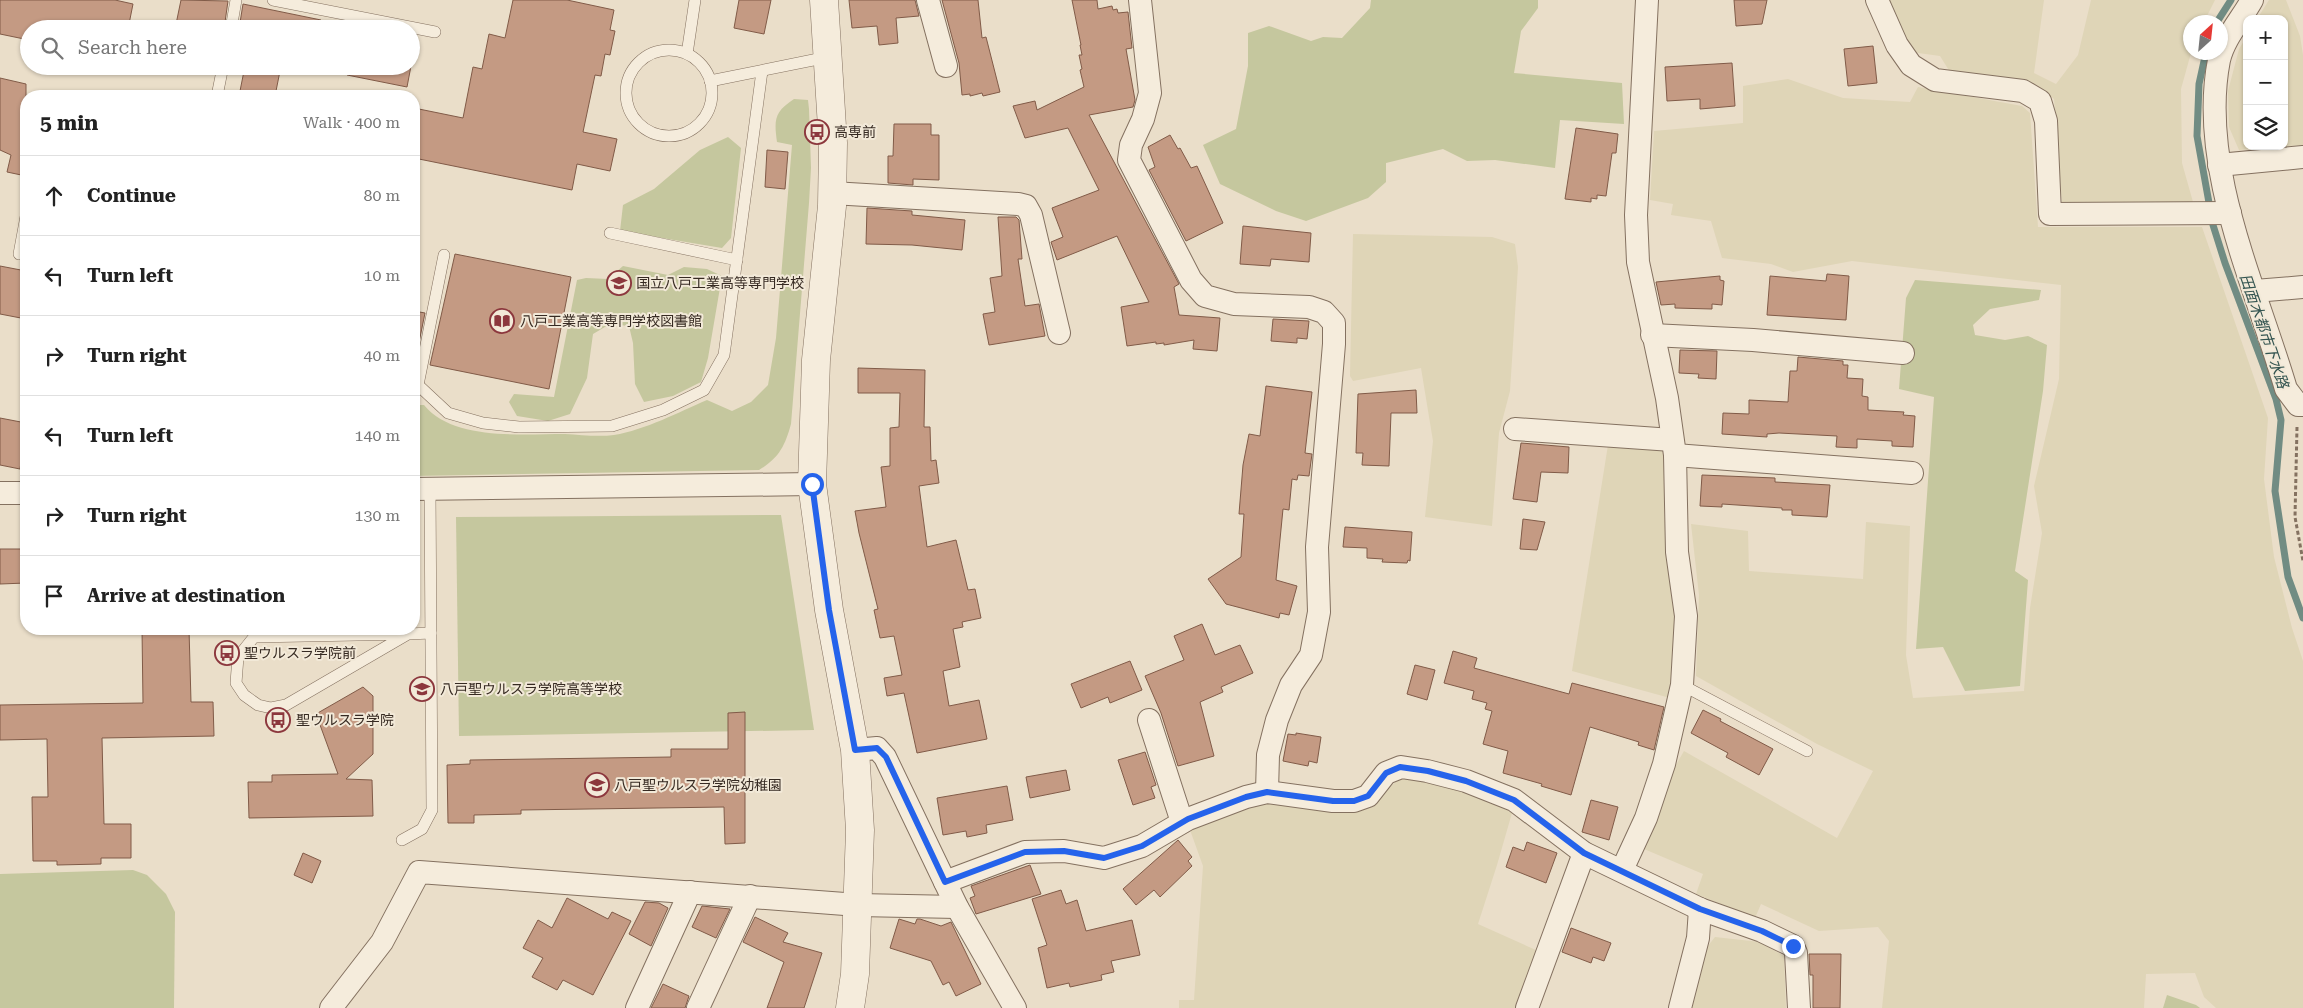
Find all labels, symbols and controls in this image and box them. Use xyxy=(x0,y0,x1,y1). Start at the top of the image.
north arrow xyxy=(2183,15,2228,60)
map controls xyxy=(2243,15,2288,150)
button: + xyxy=(2243,15,2288,60)
search box xyxy=(20,20,420,75)
icon: search xyxy=(38,34,66,62)
text: Search here xyxy=(78,36,187,59)
button: − xyxy=(2243,60,2288,105)
button: layers xyxy=(2243,105,2288,150)
text: 5 min xyxy=(40,111,98,135)
text: Walk · 400 m xyxy=(303,113,400,132)
bus stop icon: 高専前 xyxy=(804,119,830,145)
place label: 高専前 xyxy=(834,124,876,140)
icon: ahead xyxy=(40,182,68,210)
text: Continue xyxy=(87,184,176,207)
text: 80 m xyxy=(363,186,400,205)
icon: left xyxy=(40,262,68,290)
text: Turn left xyxy=(87,264,173,287)
text: 10 m xyxy=(363,266,400,285)
school or university icon: 国立八戸工業高等専門学校 xyxy=(606,270,632,296)
water label: 田面木都市下水路 xyxy=(2236,271,2293,393)
place label: 国立八戸工業高等専門学校 xyxy=(636,275,804,291)
library icon: 八戸工業高等専門学校図書館 xyxy=(489,308,515,334)
place label: 八戸工業高等専門学校図書館 xyxy=(520,313,702,329)
icon: right xyxy=(40,342,68,370)
text: Turn right xyxy=(87,344,187,367)
text: 40 m xyxy=(363,346,400,365)
icon: left xyxy=(40,422,68,450)
text: Turn left xyxy=(87,424,173,447)
text: 140 m xyxy=(354,426,400,445)
route start xyxy=(801,473,824,496)
icon: right xyxy=(40,502,68,530)
text: Turn right xyxy=(87,504,187,527)
text: 130 m xyxy=(354,506,400,525)
icon: arrive xyxy=(40,582,68,610)
text: Arrive at destination xyxy=(87,584,285,607)
bus stop icon: 聖ウルスラ学院前 xyxy=(214,640,240,666)
place label: 聖ウルスラ学院前 xyxy=(244,645,356,661)
school or university icon: 八戸聖ウルスラ学院高等学校 xyxy=(409,676,435,702)
place label: 八戸聖ウルスラ学院高等学校 xyxy=(440,681,622,697)
bus stop icon: 聖ウルスラ学院 xyxy=(265,707,291,733)
place label: 聖ウルスラ学院 xyxy=(296,712,394,728)
school or university icon: 八戸聖ウルスラ学院幼稚園 xyxy=(584,772,610,798)
place label: 八戸聖ウルスラ学院幼稚園 xyxy=(614,777,782,793)
route end xyxy=(1782,935,1805,958)

